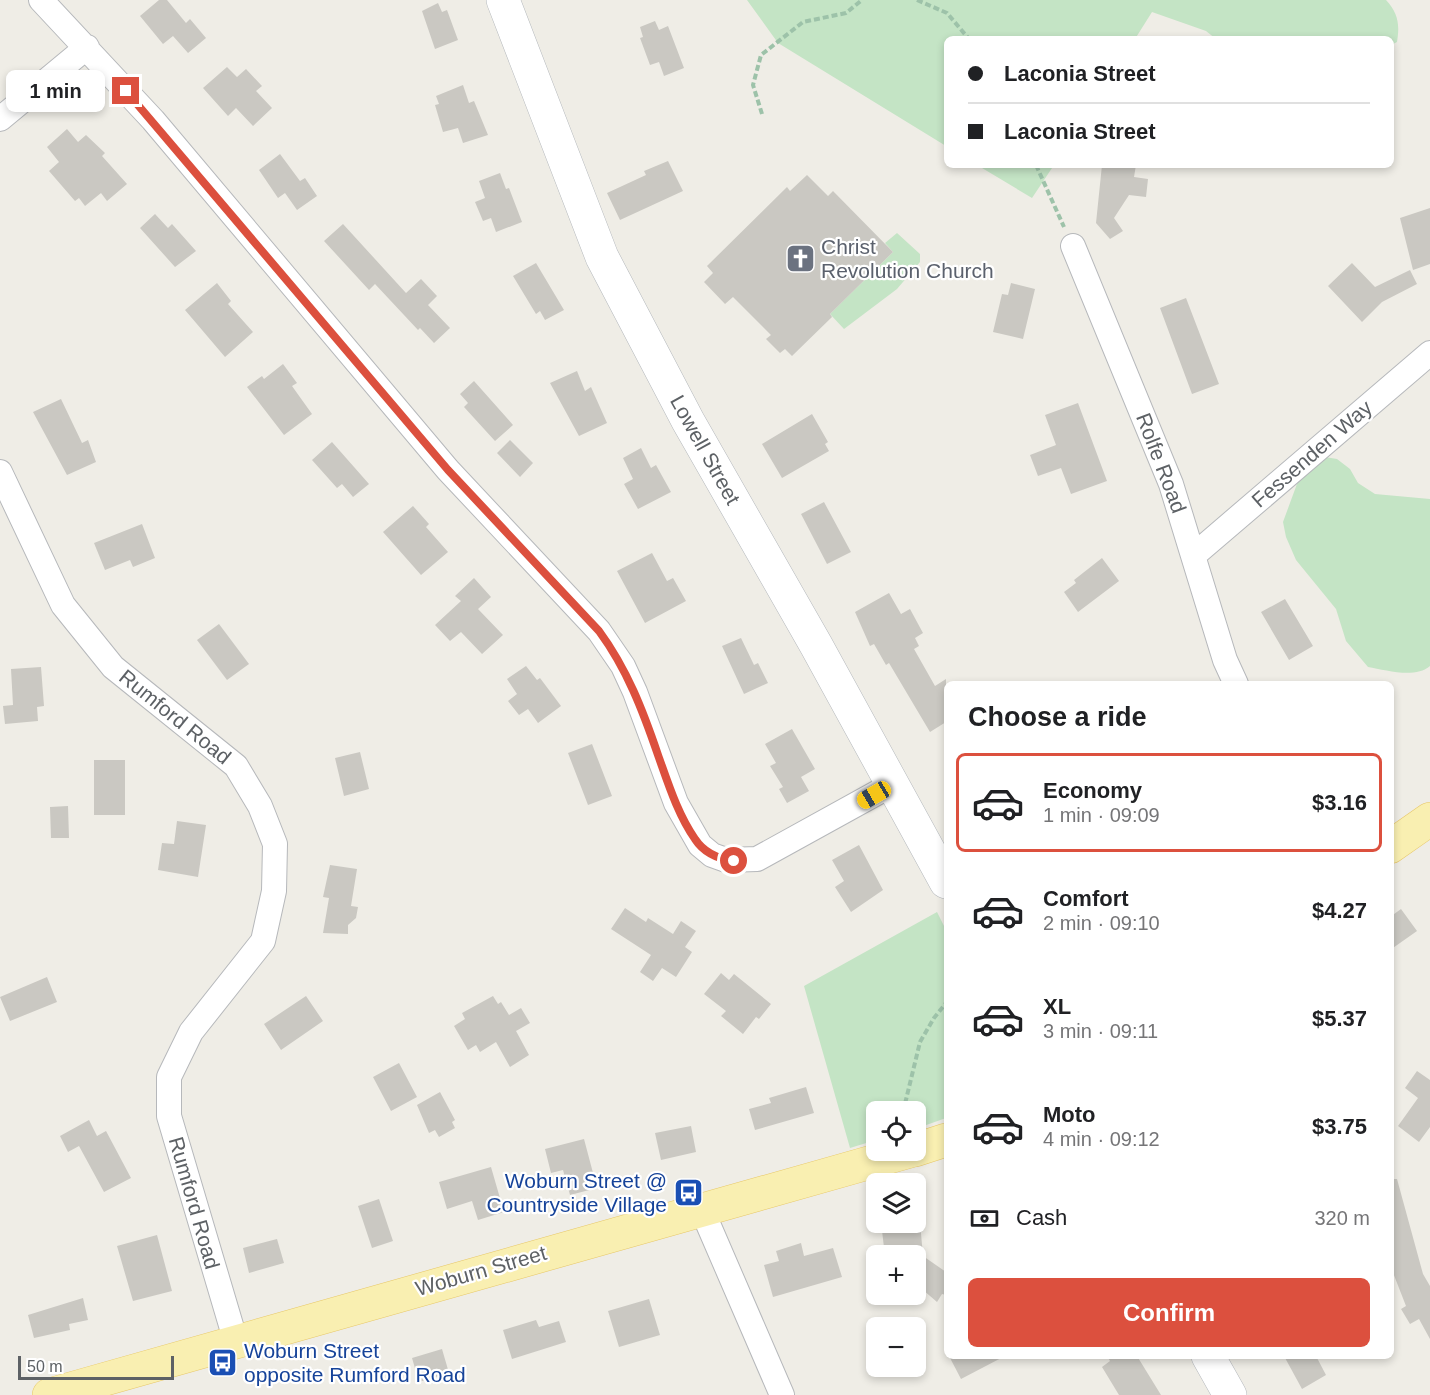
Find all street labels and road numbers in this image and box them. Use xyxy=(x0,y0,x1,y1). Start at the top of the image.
street label: Lowell Street xyxy=(666,391,745,509)
street label: Fessenden Way xyxy=(1247,395,1377,512)
street label: Rolfe Road xyxy=(1132,410,1191,516)
street label: Rumford Road xyxy=(115,665,236,769)
street label: Rumford Road xyxy=(165,1134,224,1272)
street label: Woburn Street xyxy=(413,1241,549,1300)

